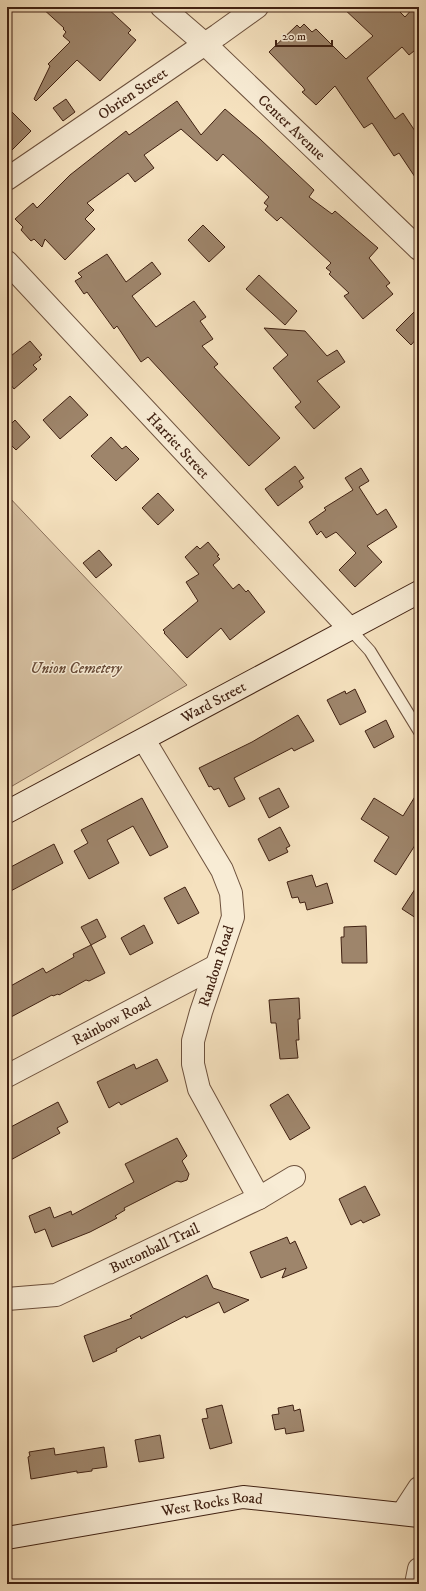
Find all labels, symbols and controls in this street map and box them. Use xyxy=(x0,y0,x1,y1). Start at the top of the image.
scale bar xyxy=(276,22,332,48)
text: 20 m xyxy=(282,29,306,44)
street label: Obrien Street xyxy=(94,63,171,124)
street label: Center Avenue xyxy=(253,91,330,165)
street label: Harriet Street xyxy=(142,409,214,483)
park label: Union Cemetery xyxy=(30,659,123,678)
street label: Ward Street xyxy=(177,677,250,728)
street label: Random Road xyxy=(194,923,239,1009)
street label: Rainbow Road xyxy=(69,993,155,1050)
street label: Buttonball Trail xyxy=(106,1219,203,1278)
street label: West Rocks Road xyxy=(159,1488,264,1521)

